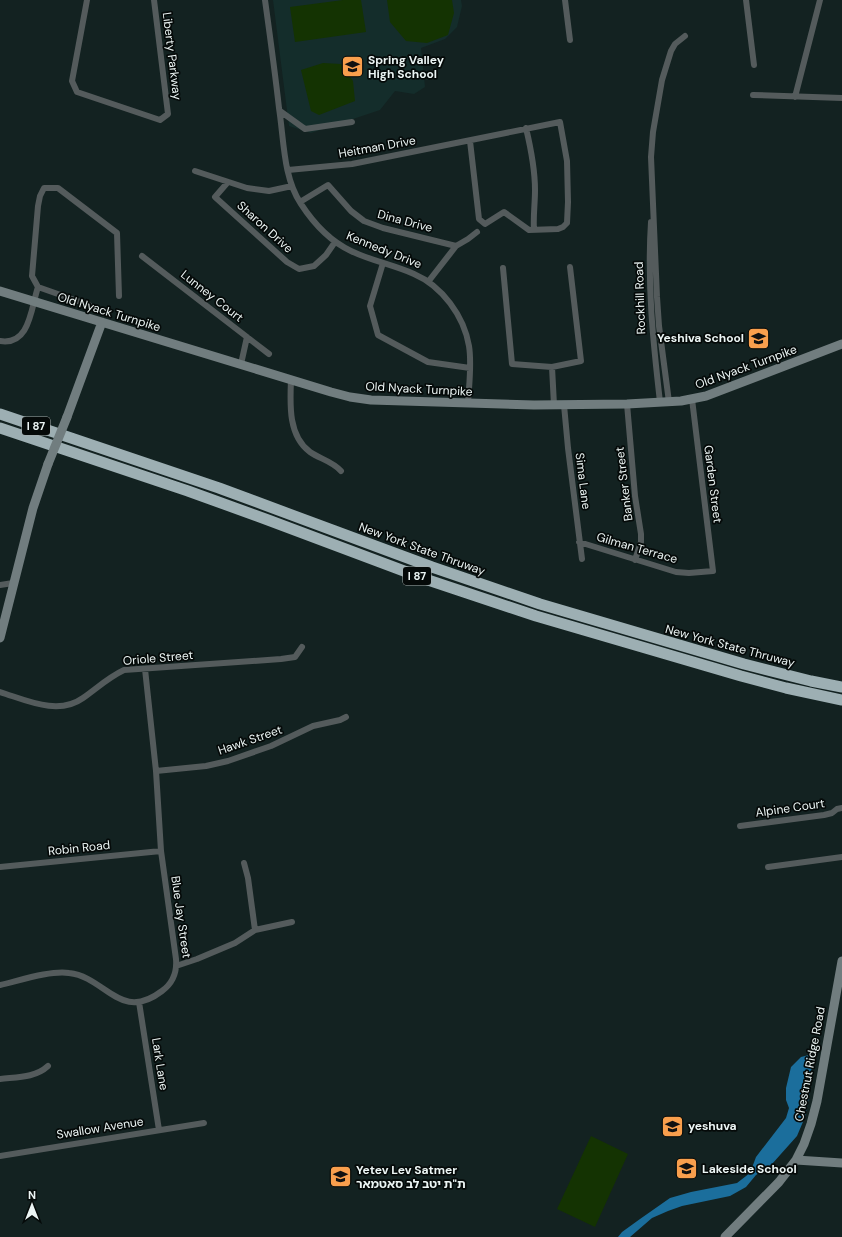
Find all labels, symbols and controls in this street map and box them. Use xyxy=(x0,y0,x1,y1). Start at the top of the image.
street label: Liberty Parkway xyxy=(159,11,185,101)
place label: Spring Valley High School xyxy=(368,52,445,82)
school or university icon: Spring Valley High School xyxy=(339,54,365,80)
street label: Heitman Drive xyxy=(337,132,417,162)
street label: Sharon Drive xyxy=(234,198,297,257)
street label: Dina Drive xyxy=(376,206,434,236)
street label: Kennedy Drive xyxy=(344,228,424,272)
street label: Rockhill Road xyxy=(631,261,649,335)
street label: Lunney Court xyxy=(177,267,247,326)
street label: Old Nyack Turnpike xyxy=(55,289,163,335)
school or university icon: Yeshiva School xyxy=(746,325,772,351)
place label: Yeshiva School xyxy=(657,330,744,346)
street label: Old Nyack Turnpike xyxy=(693,341,799,393)
street label: Old Nyack Turnpike xyxy=(365,378,473,400)
road number: I 87 xyxy=(22,417,50,435)
street label: Garden Street xyxy=(700,444,726,524)
street label: Banker Street xyxy=(611,446,636,522)
street label: Sima Lane xyxy=(572,452,594,510)
street label: New York State Thruway xyxy=(357,519,488,579)
street label: Gilman Terrace xyxy=(595,529,680,567)
road number: I 87 xyxy=(403,567,431,585)
street label: New York State Thruway xyxy=(663,621,797,671)
street label: Oriole Street xyxy=(122,647,194,669)
street label: Hawk Street xyxy=(216,721,285,758)
street label: Alpine Court xyxy=(754,795,826,821)
street label: Robin Road xyxy=(47,837,111,859)
street label: Blue Jay Street xyxy=(167,875,195,960)
street label: Chestnut Ridge Road xyxy=(791,1005,829,1123)
street label: Lark Lane xyxy=(148,1037,172,1092)
street label: Swallow Avenue xyxy=(55,1113,145,1143)
school or university icon: yeshuva xyxy=(659,1113,685,1139)
place label: yeshuva xyxy=(688,1118,737,1134)
school or university icon: Lakeside School xyxy=(673,1156,699,1182)
place label: Lakeside School xyxy=(702,1161,797,1177)
place label: Yetev Lev Satmer ת"ת יטב לב סאטמאר xyxy=(356,1162,466,1192)
school or university icon: Yetev Lev Satmer ת"ת יטב לב סאטמאר xyxy=(328,1164,354,1190)
north arrow xyxy=(12,1185,52,1225)
text: N xyxy=(28,1188,36,1202)

